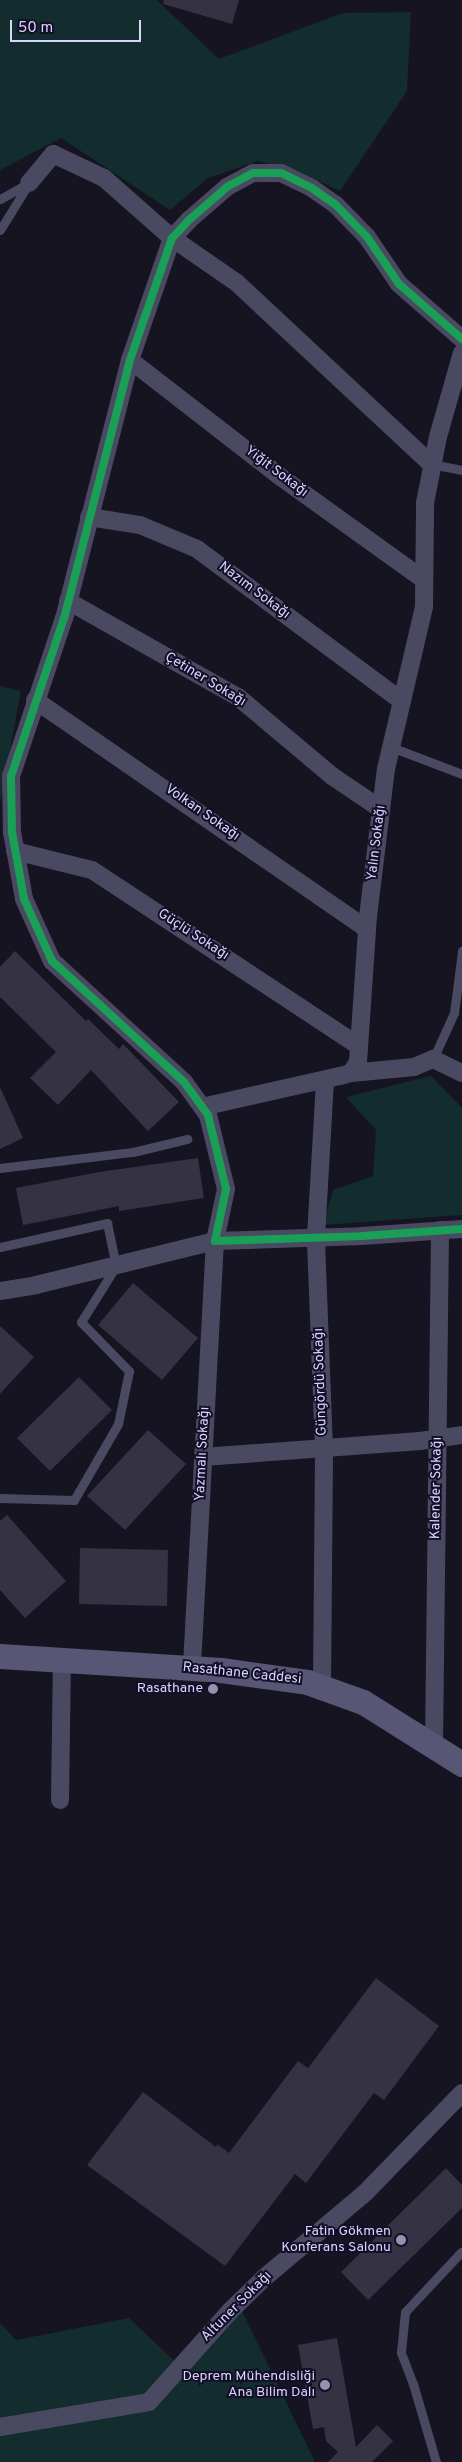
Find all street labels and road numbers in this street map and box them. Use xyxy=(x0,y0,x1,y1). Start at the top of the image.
street label: Yiğit Sokağı xyxy=(241,443,311,501)
street label: Nazım Sokağı xyxy=(215,559,293,623)
street label: Çetiner Sokağı xyxy=(161,649,249,711)
street label: Volkan Sokağı xyxy=(161,781,243,845)
street label: Yalın Sokağı xyxy=(364,804,390,882)
street label: Güçlü Sokağı xyxy=(154,906,232,964)
street label: Güngördü Sokağı xyxy=(311,1328,331,1436)
street label: Yazmalı Sokağı xyxy=(192,1406,214,1502)
street label: Kalender Sokağı xyxy=(428,1437,446,1539)
street label: Rasathane Caddesi xyxy=(182,1659,302,1689)
street label: Altuner Sokağı xyxy=(198,2268,276,2346)

